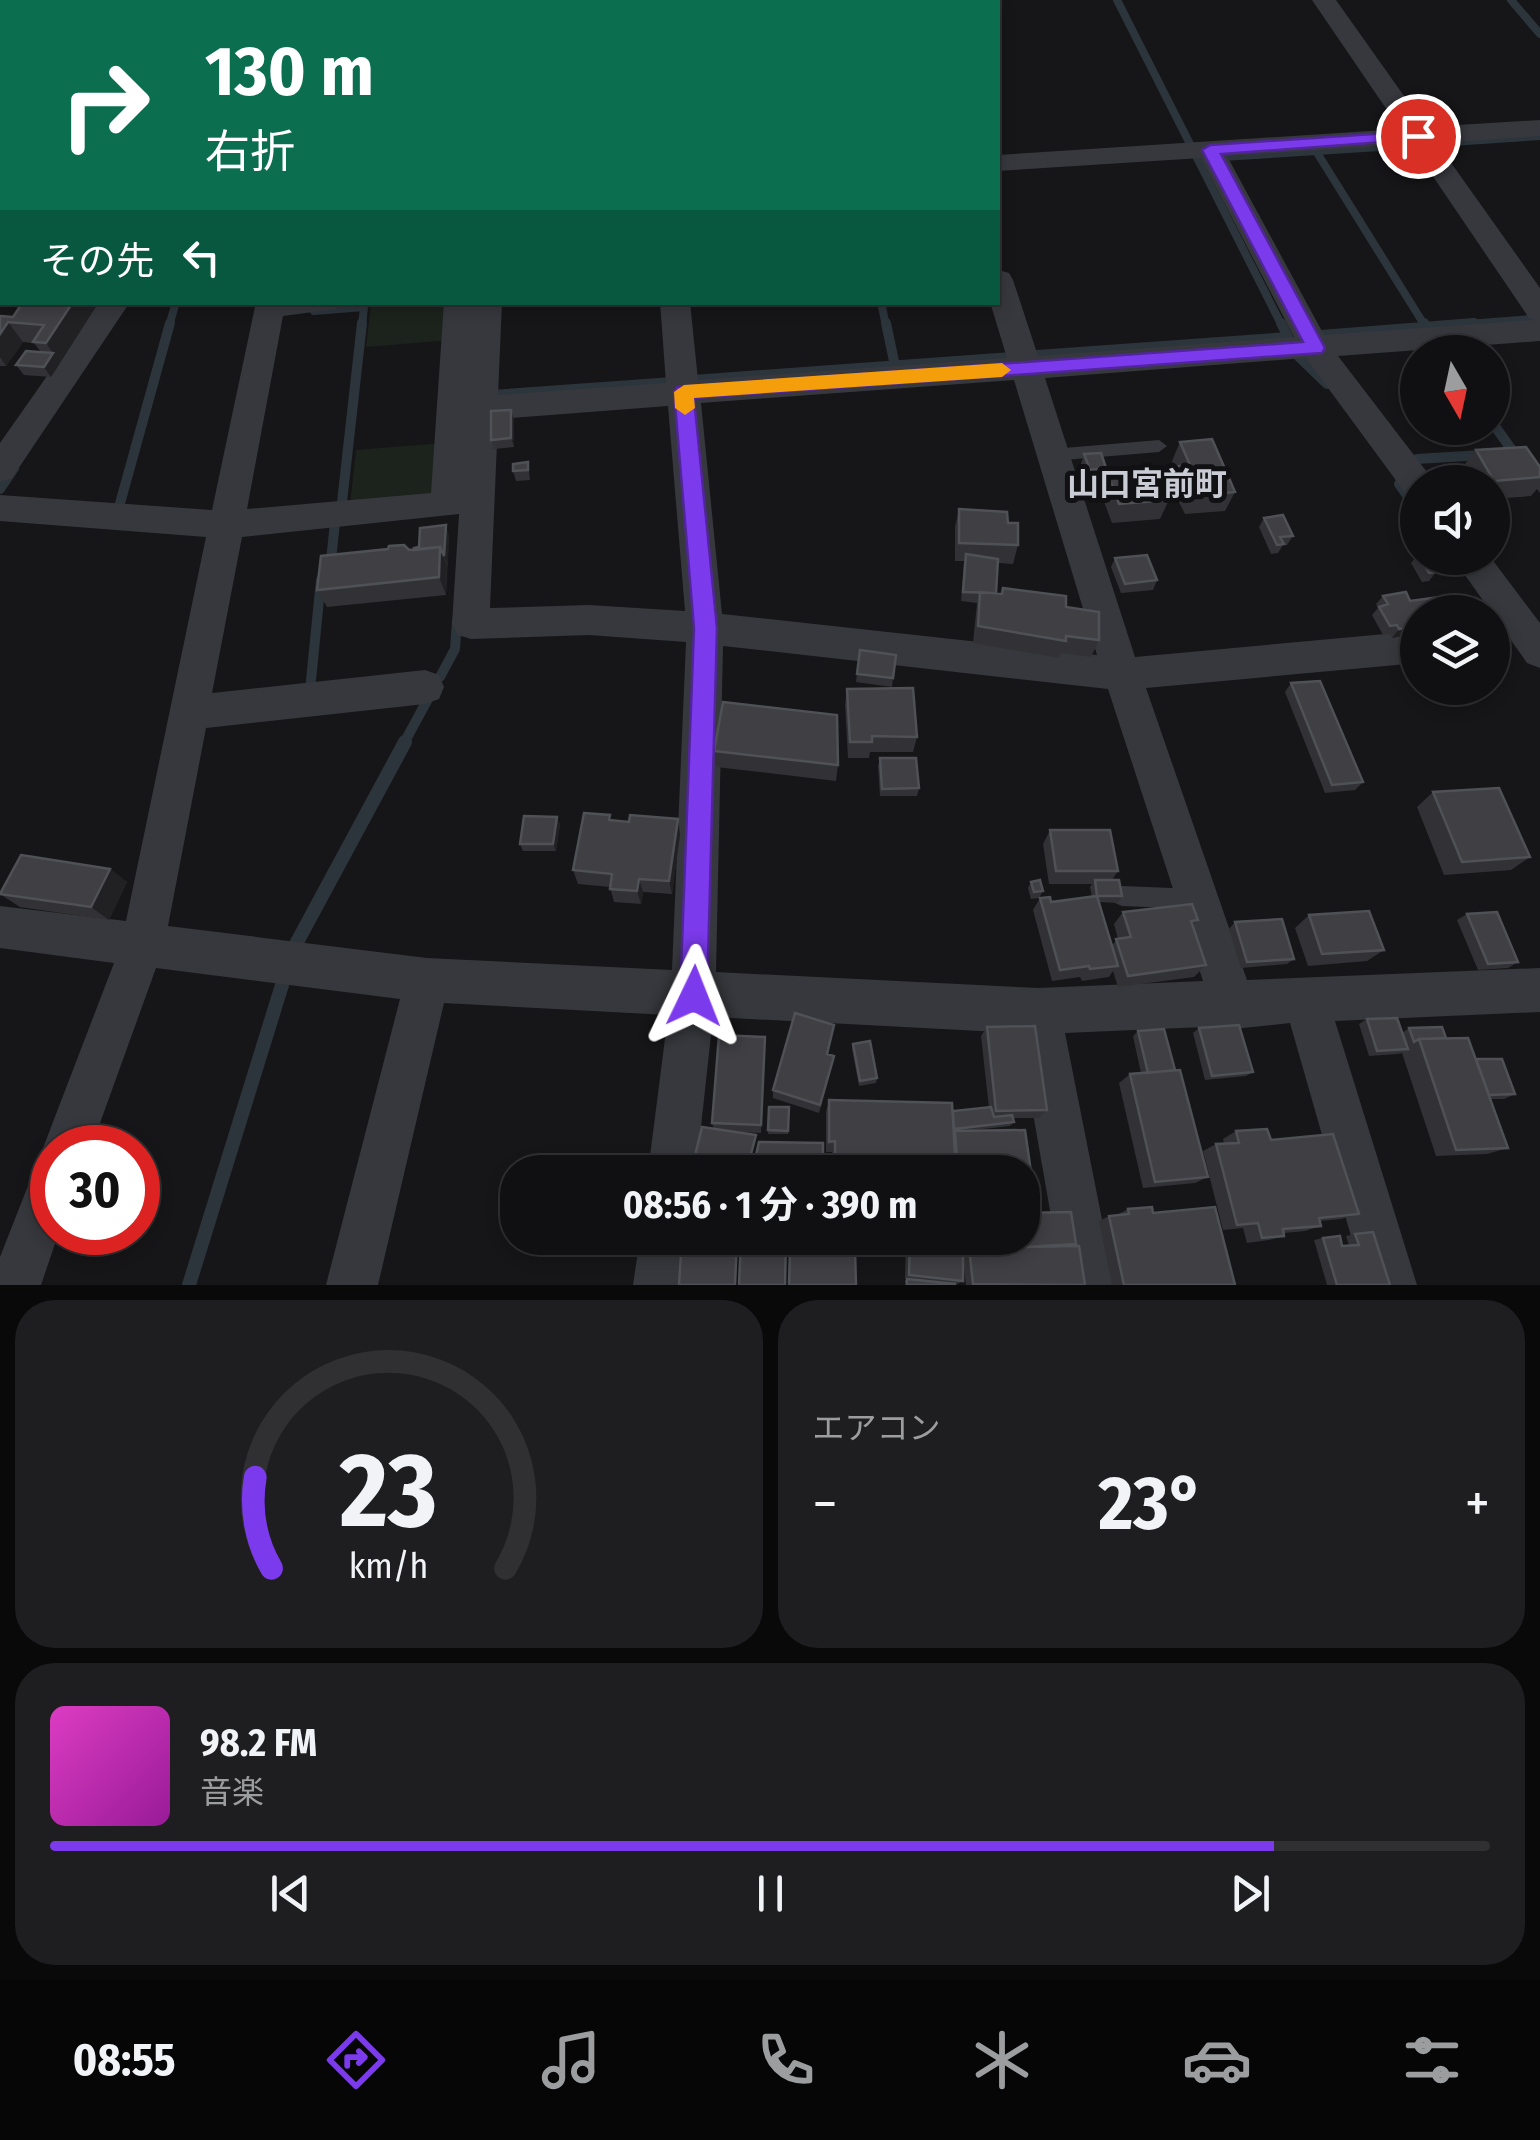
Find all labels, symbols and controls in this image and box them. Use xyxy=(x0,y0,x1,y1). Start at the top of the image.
text: 130 m xyxy=(205,30,374,114)
icon: right xyxy=(40,40,170,170)
pin xyxy=(1376,94,1461,179)
icon: arrive xyxy=(1391,109,1446,164)
text: 右折 xyxy=(205,125,295,179)
icon: left xyxy=(174,230,229,285)
text: その先 xyxy=(40,238,154,284)
north arrow xyxy=(1400,335,1510,445)
map controls xyxy=(1400,335,1510,705)
district label: 山口宮前町 xyxy=(1067,465,1227,503)
button: sound xyxy=(1400,465,1510,575)
button: layers xyxy=(1400,595,1510,705)
position arrow xyxy=(642,944,746,1048)
speed limit sign: 30 xyxy=(30,1125,160,1255)
text: 08:56 · 1 分 · 390 m xyxy=(623,1182,917,1228)
text: エアコン xyxy=(813,1409,941,1447)
text: 23 xyxy=(339,1429,437,1554)
text: 23° xyxy=(1098,1459,1204,1549)
text: − xyxy=(813,1471,837,1537)
text: + xyxy=(1465,1471,1490,1537)
text: km/h xyxy=(349,1545,429,1587)
text: 98.2 FM xyxy=(200,1720,317,1766)
text: 音楽 xyxy=(200,1773,264,1811)
icon: previous xyxy=(263,1866,318,1921)
icon: pause xyxy=(743,1866,798,1921)
icon: next xyxy=(1223,1866,1278,1921)
icon: directions xyxy=(321,2025,391,2095)
icon: music xyxy=(536,2025,606,2095)
icon: phone xyxy=(751,2025,821,2095)
icon: climate xyxy=(967,2025,1037,2095)
icon: car xyxy=(1182,2025,1252,2095)
icon: filters xyxy=(1397,2025,1467,2095)
text: 08:55 xyxy=(73,2033,176,2087)

